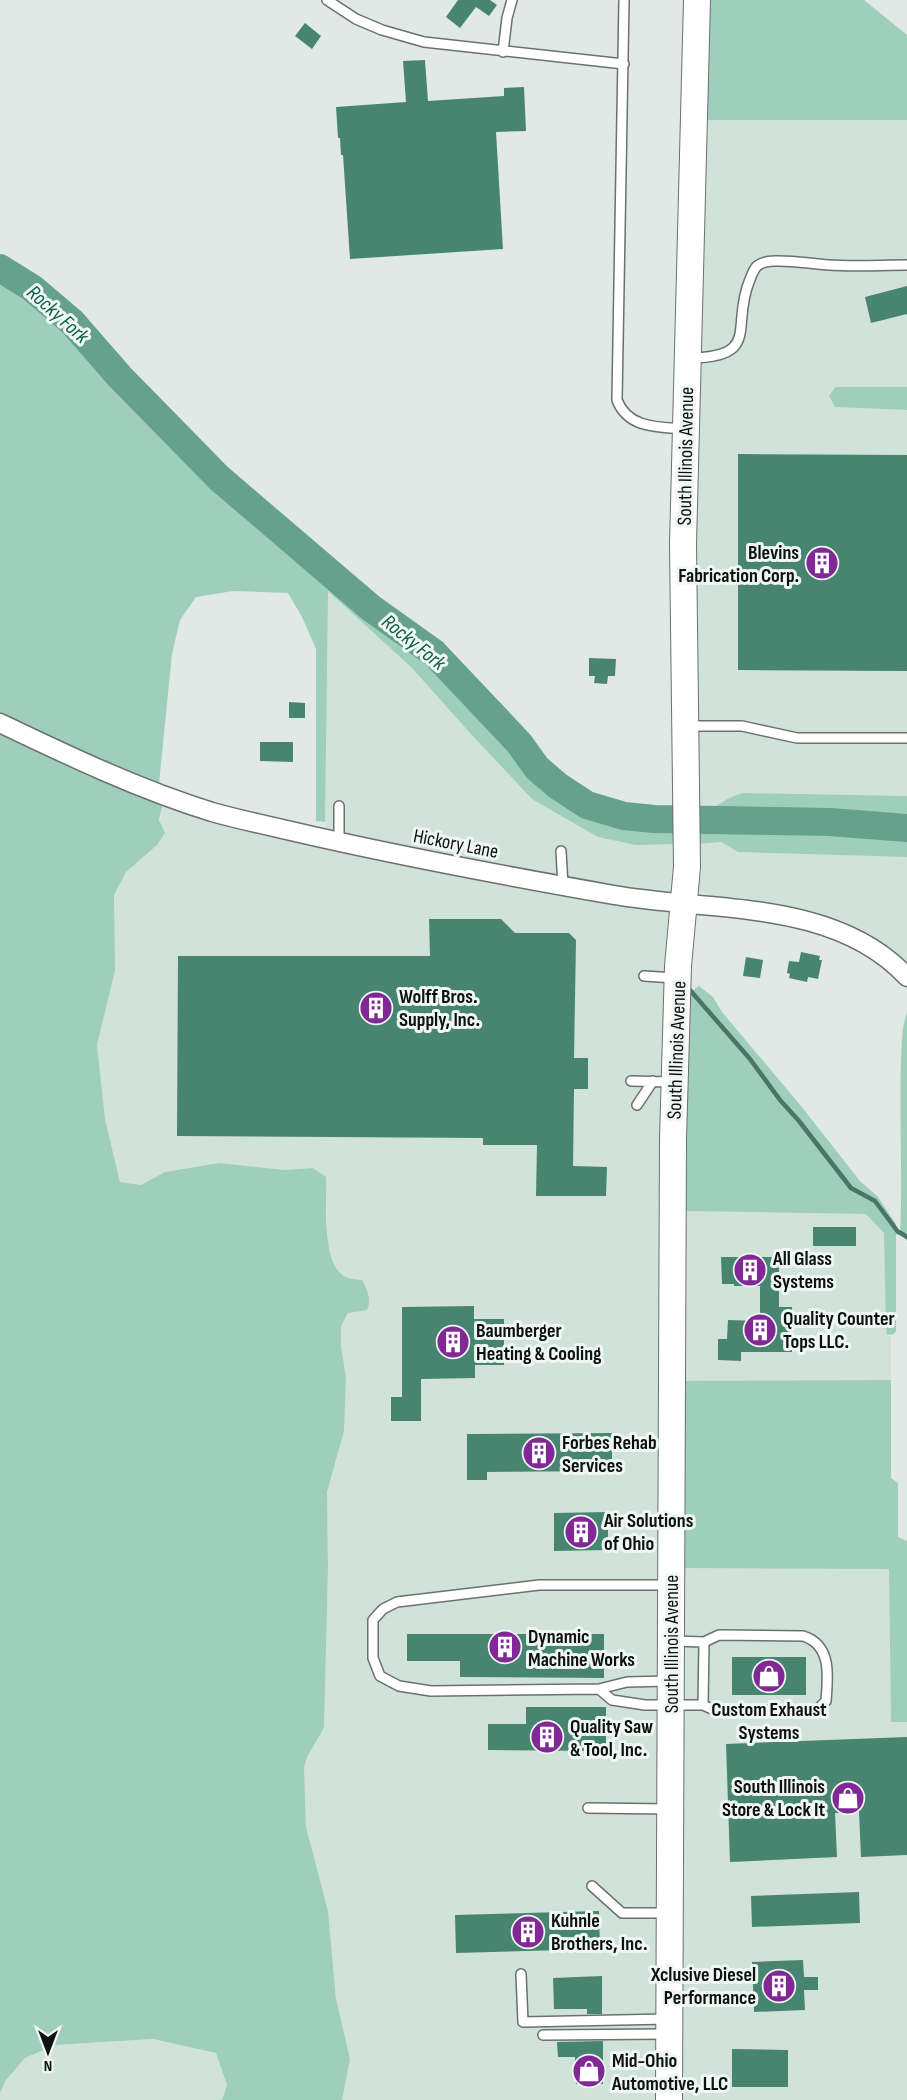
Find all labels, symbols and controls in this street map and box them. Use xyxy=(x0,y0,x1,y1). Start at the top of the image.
water label: Rocky Fork xyxy=(21,280,95,349)
street label: South Illinois Avenue xyxy=(673,387,699,525)
place label: Blevins Fabrication Corp. xyxy=(678,541,799,588)
building icon: Blevins Fabrication Corp. xyxy=(804,545,840,581)
water label: Rocky Fork xyxy=(377,609,452,676)
street label: Hickory Lane xyxy=(411,824,500,864)
street label: South Illinois Avenue xyxy=(663,980,691,1120)
place label: Wolff Bros. Supply, Inc. xyxy=(399,985,480,1032)
building icon: Wolff Bros. Supply, Inc. xyxy=(358,990,394,1026)
place label: All Glass Systems xyxy=(772,1247,834,1294)
building icon: All Glass Systems xyxy=(732,1252,768,1288)
place label: Quality Counter Tops LLC. xyxy=(783,1307,895,1354)
building icon: Quality Counter Tops LLC. xyxy=(742,1312,778,1348)
place label: Baumberger Heating & Cooling xyxy=(476,1319,602,1366)
building icon: Baumberger Heating & Cooling xyxy=(435,1324,471,1360)
place label: Forbes Rehab Services xyxy=(562,1431,657,1478)
building icon: Forbes Rehab Services xyxy=(521,1435,557,1471)
place label: Air Solutions of Ohio xyxy=(603,1509,694,1556)
building icon: Air Solutions of Ohio xyxy=(563,1514,599,1550)
street label: South Illinois Avenue xyxy=(660,1575,684,1713)
place label: Dynamic Machine Works xyxy=(528,1625,635,1672)
building icon: Dynamic Machine Works xyxy=(487,1629,523,1665)
shop icon: Custom Exhaust Systems xyxy=(751,1658,787,1694)
place label: Custom Exhaust Systems xyxy=(711,1698,827,1745)
place label: Quality Saw & Tool, Inc. xyxy=(570,1715,653,1762)
building icon: Quality Saw & Tool, Inc. xyxy=(529,1719,565,1755)
place label: South Illinois Store & Lock It xyxy=(722,1775,825,1822)
shop icon: South Illinois Store & Lock It xyxy=(830,1780,866,1816)
place label: Kuhnle Brothers, Inc. xyxy=(551,1909,648,1956)
building icon: Kuhnle Brothers, Inc. xyxy=(510,1914,546,1950)
place label: Xclusive Diesel Performance xyxy=(650,1963,756,2010)
building icon: Xclusive Diesel Performance xyxy=(761,1968,797,2004)
north arrow xyxy=(18,2022,78,2082)
place label: Mid-Ohio Automotive, LLC xyxy=(611,2049,728,2096)
shop icon: Mid-Ohio Automotive, LLC xyxy=(571,2053,607,2089)
text: N xyxy=(44,2056,52,2075)

